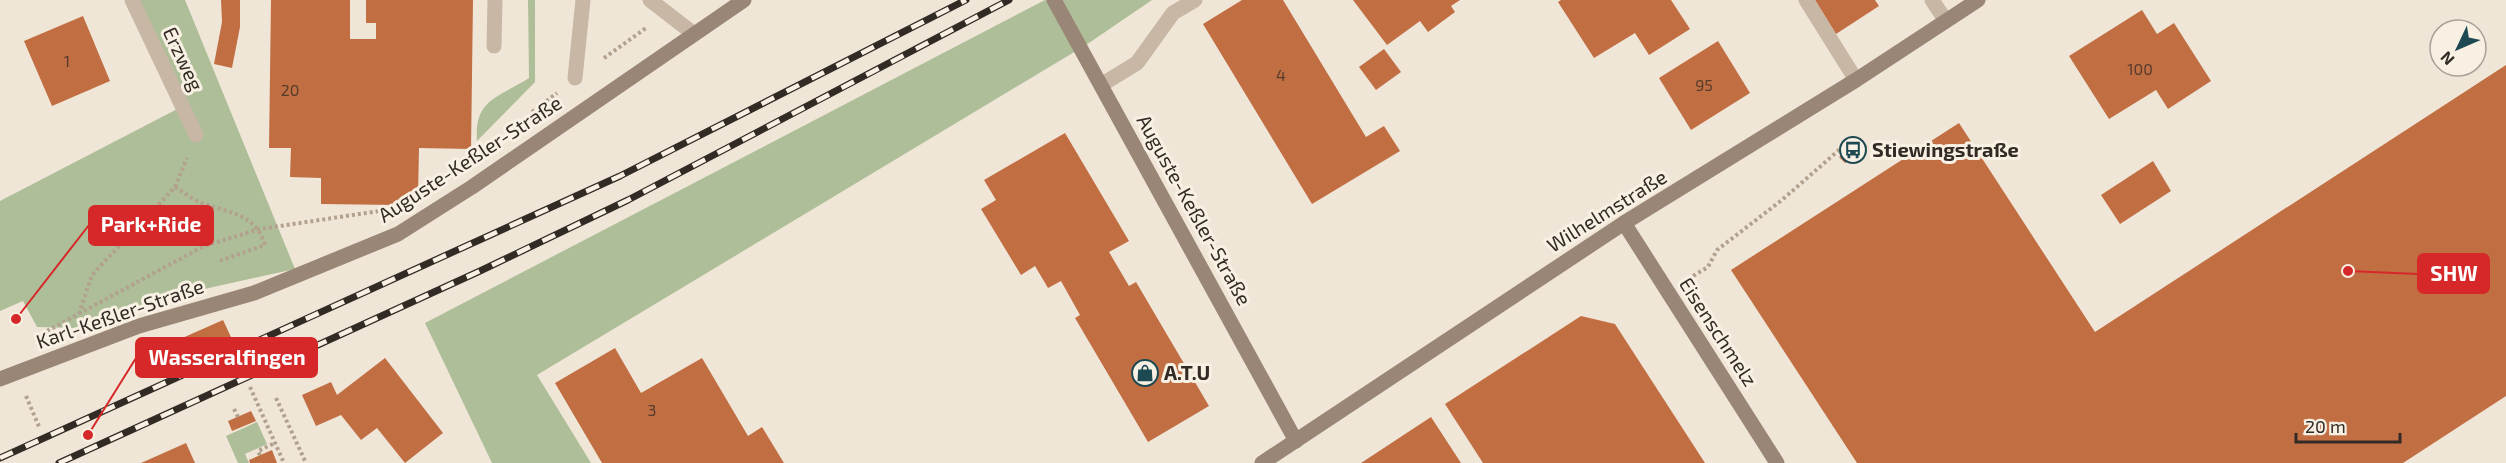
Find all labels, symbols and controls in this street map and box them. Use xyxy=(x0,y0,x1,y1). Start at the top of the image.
north arrow xyxy=(2428,18,2488,78)
street label: Erzweg xyxy=(159,23,209,94)
text: N xyxy=(2436,48,2458,70)
house number: 1 xyxy=(64,51,70,70)
house number: 100 xyxy=(2127,59,2153,78)
house number: 4 xyxy=(1276,65,1286,84)
house number: 95 xyxy=(1695,75,1713,94)
house number: 20 xyxy=(281,80,299,99)
street label: Auguste-Keßler-Straße xyxy=(373,90,566,227)
street label: Auguste-Keßler-Straße xyxy=(1132,110,1257,309)
bus stop icon: Stiewingstraße xyxy=(1838,135,1868,165)
place label: Stiewingstraße xyxy=(1872,137,2019,161)
street label: Wilhelmstraße xyxy=(1542,164,1671,257)
callout: Park+Ride xyxy=(89,206,213,245)
text: Park+Ride xyxy=(101,211,201,236)
callout: SHW xyxy=(2418,254,2489,293)
text: SHW xyxy=(2430,260,2478,285)
street label: Karl-Keßler-Straße xyxy=(33,273,207,353)
street label: Eisenschmelz xyxy=(1675,273,1763,390)
callout: Wasseralfingen xyxy=(136,338,317,377)
text: Wasseralfingen xyxy=(148,344,306,369)
shop icon: A.T.U xyxy=(1130,358,1160,388)
place label: A.T.U xyxy=(1164,360,1210,384)
house number: 3 xyxy=(648,400,656,419)
scale bar xyxy=(2296,406,2400,444)
text: 20 m xyxy=(2305,415,2346,437)

